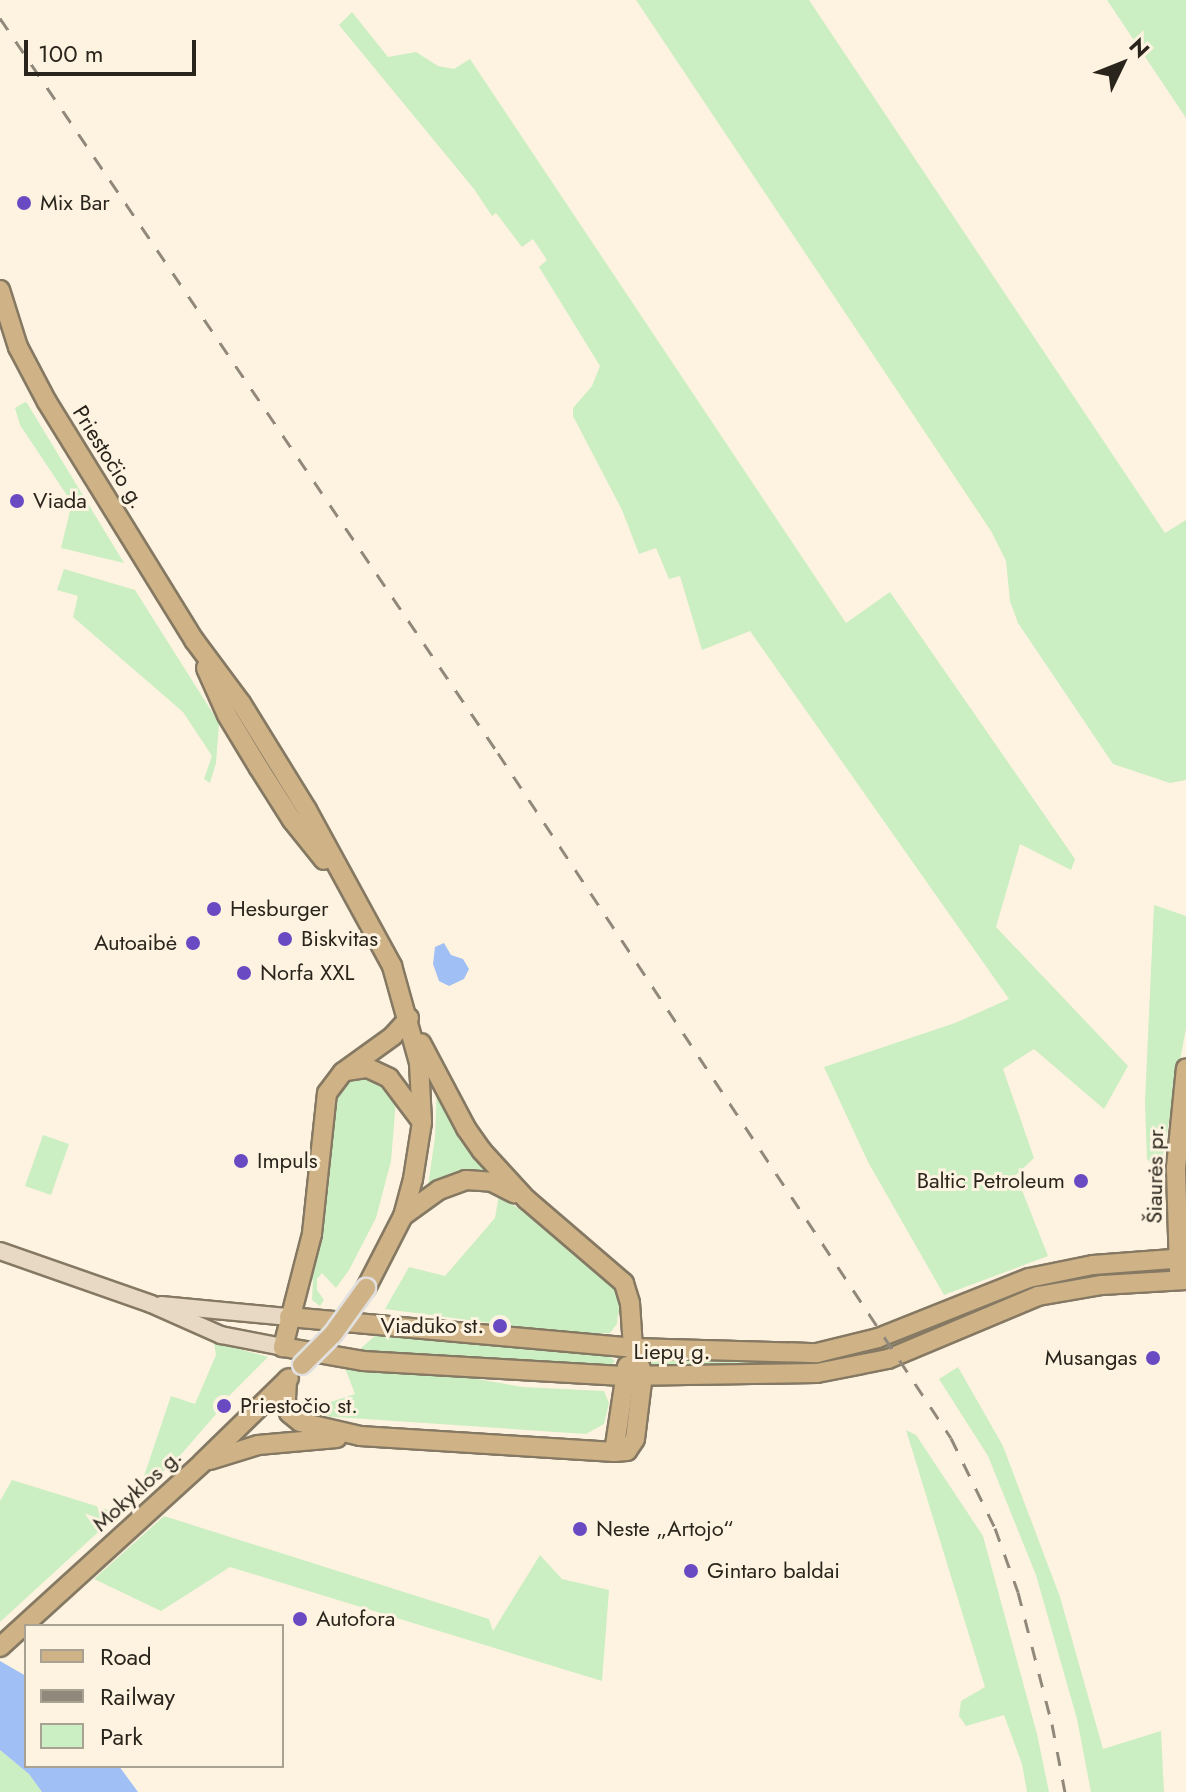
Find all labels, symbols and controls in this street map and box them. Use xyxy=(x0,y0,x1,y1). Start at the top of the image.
scale bar xyxy=(28,24,200,74)
north arrow xyxy=(1082,24,1162,104)
text: N xyxy=(1122,30,1157,65)
text: 100 m xyxy=(38,36,104,71)
place label: Mix Bar xyxy=(40,190,110,216)
marker: Mix Bar xyxy=(15,194,33,212)
street label: Priestočio g. xyxy=(67,401,151,513)
place label: Viada xyxy=(33,488,87,514)
marker: Viada xyxy=(8,492,26,510)
place label: Hesburger xyxy=(230,896,329,922)
marker: Hesburger xyxy=(205,900,223,918)
place label: Biskvitas xyxy=(301,926,378,952)
place label: Autoaibė xyxy=(94,930,177,956)
marker: Biskvitas xyxy=(276,930,294,948)
marker: Autoaibė xyxy=(184,934,202,952)
place label: Norfa XXL xyxy=(260,960,354,986)
marker: Norfa XXL xyxy=(235,964,253,982)
street label: Šiaurės pr. xyxy=(1141,1124,1169,1224)
place label: Impuls xyxy=(257,1148,318,1174)
marker: Impuls xyxy=(232,1152,250,1170)
place label: Baltic Petroleum xyxy=(917,1168,1065,1194)
marker: Baltic Petroleum xyxy=(1072,1172,1090,1190)
place label: Viaduko st. xyxy=(380,1313,484,1339)
marker: Viaduko st. xyxy=(491,1317,509,1335)
street label: Liepų g. xyxy=(634,1339,710,1365)
place label: Musangas xyxy=(1045,1345,1137,1371)
marker: Musangas xyxy=(1144,1349,1162,1367)
place label: Priestočio st. xyxy=(240,1393,358,1419)
marker: Priestočio st. xyxy=(215,1397,233,1415)
street label: Mokyklos g. xyxy=(87,1443,187,1537)
place label: Neste „Artojo“ xyxy=(596,1516,734,1542)
marker: Neste „Artojo“ xyxy=(571,1520,589,1538)
place label: Gintaro baldai xyxy=(707,1558,840,1584)
marker: Gintaro baldai xyxy=(682,1562,700,1580)
place label: Autofora xyxy=(316,1606,395,1632)
marker: Autofora xyxy=(291,1610,309,1628)
legend xyxy=(24,1624,284,1768)
text: Road xyxy=(100,1639,152,1674)
text: Railway xyxy=(100,1679,175,1714)
text: Park xyxy=(100,1719,143,1754)

